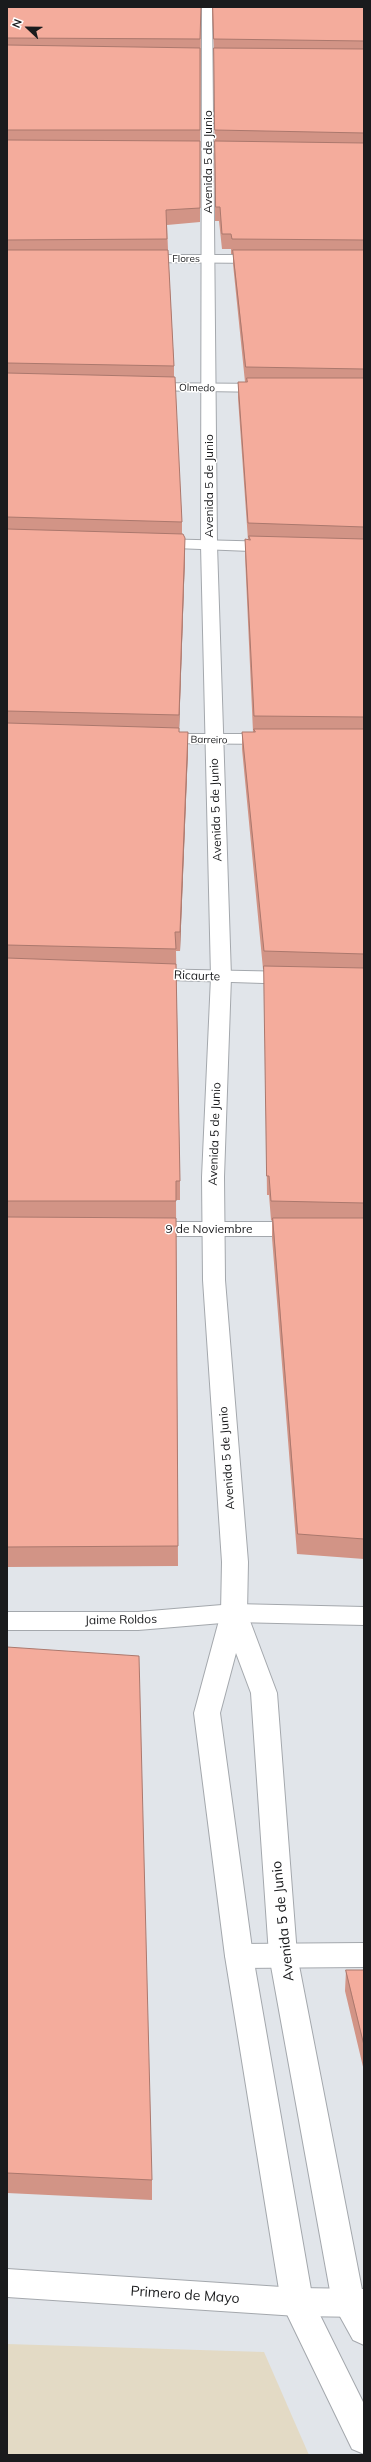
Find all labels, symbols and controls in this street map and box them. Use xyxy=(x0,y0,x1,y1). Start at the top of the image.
north arrow xyxy=(8,8,48,48)
text: N xyxy=(9,17,25,30)
street label: Avenida 5 de Junio xyxy=(201,110,215,214)
street label: Flores xyxy=(172,253,200,265)
street label: Olmedo xyxy=(179,382,215,394)
street label: Avenida 5 de Junio xyxy=(202,434,216,538)
street label: Barreiro xyxy=(190,734,228,746)
street label: Avenida 5 de Junio xyxy=(207,758,225,862)
street label: Ricaurte xyxy=(174,968,220,984)
street label: Avenida 5 de Junio xyxy=(206,1082,224,1186)
street label: 9 de Noviembre xyxy=(165,1222,253,1236)
street label: Avenida 5 de Junio xyxy=(216,1406,238,1510)
street label: Jaime Roldos xyxy=(85,1612,157,1628)
street label: Avenida 5 de Junio xyxy=(268,1860,298,1982)
street label: Primero de Mayo xyxy=(130,2283,240,2307)

